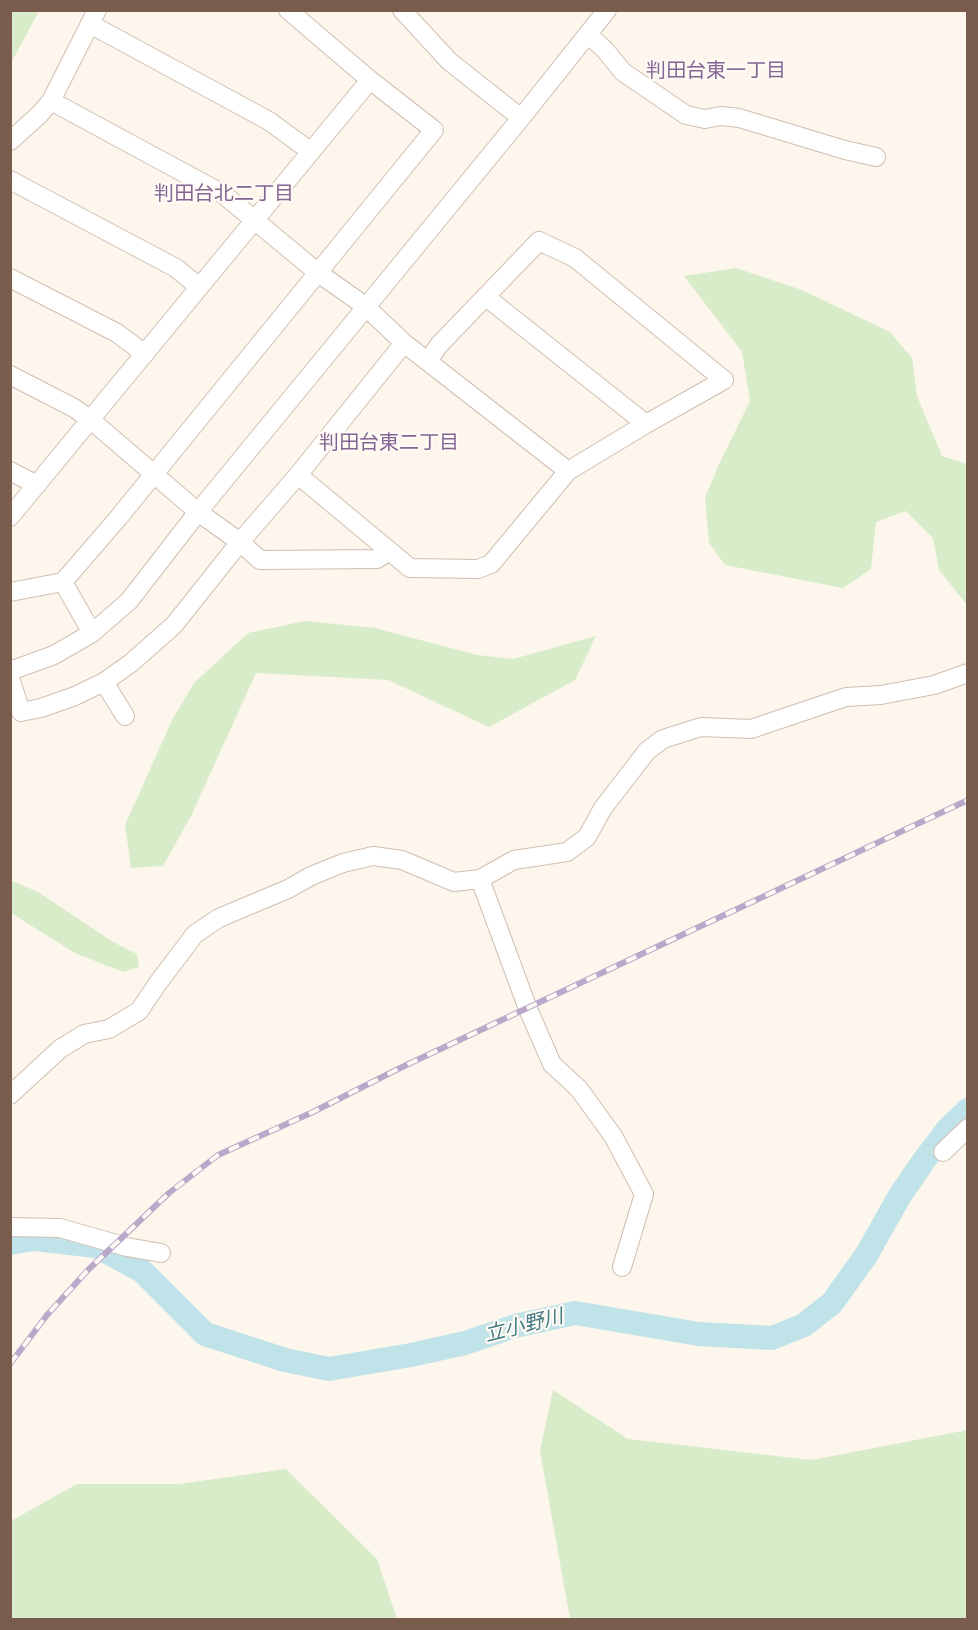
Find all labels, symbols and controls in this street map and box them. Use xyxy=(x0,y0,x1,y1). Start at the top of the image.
district label: 判田台東一丁目 xyxy=(646,59,786,83)
district label: 判田台北二丁目 xyxy=(154,182,294,206)
district label: 判田台東二丁目 xyxy=(319,431,459,455)
water label: 立小野川 xyxy=(482,1305,566,1347)

